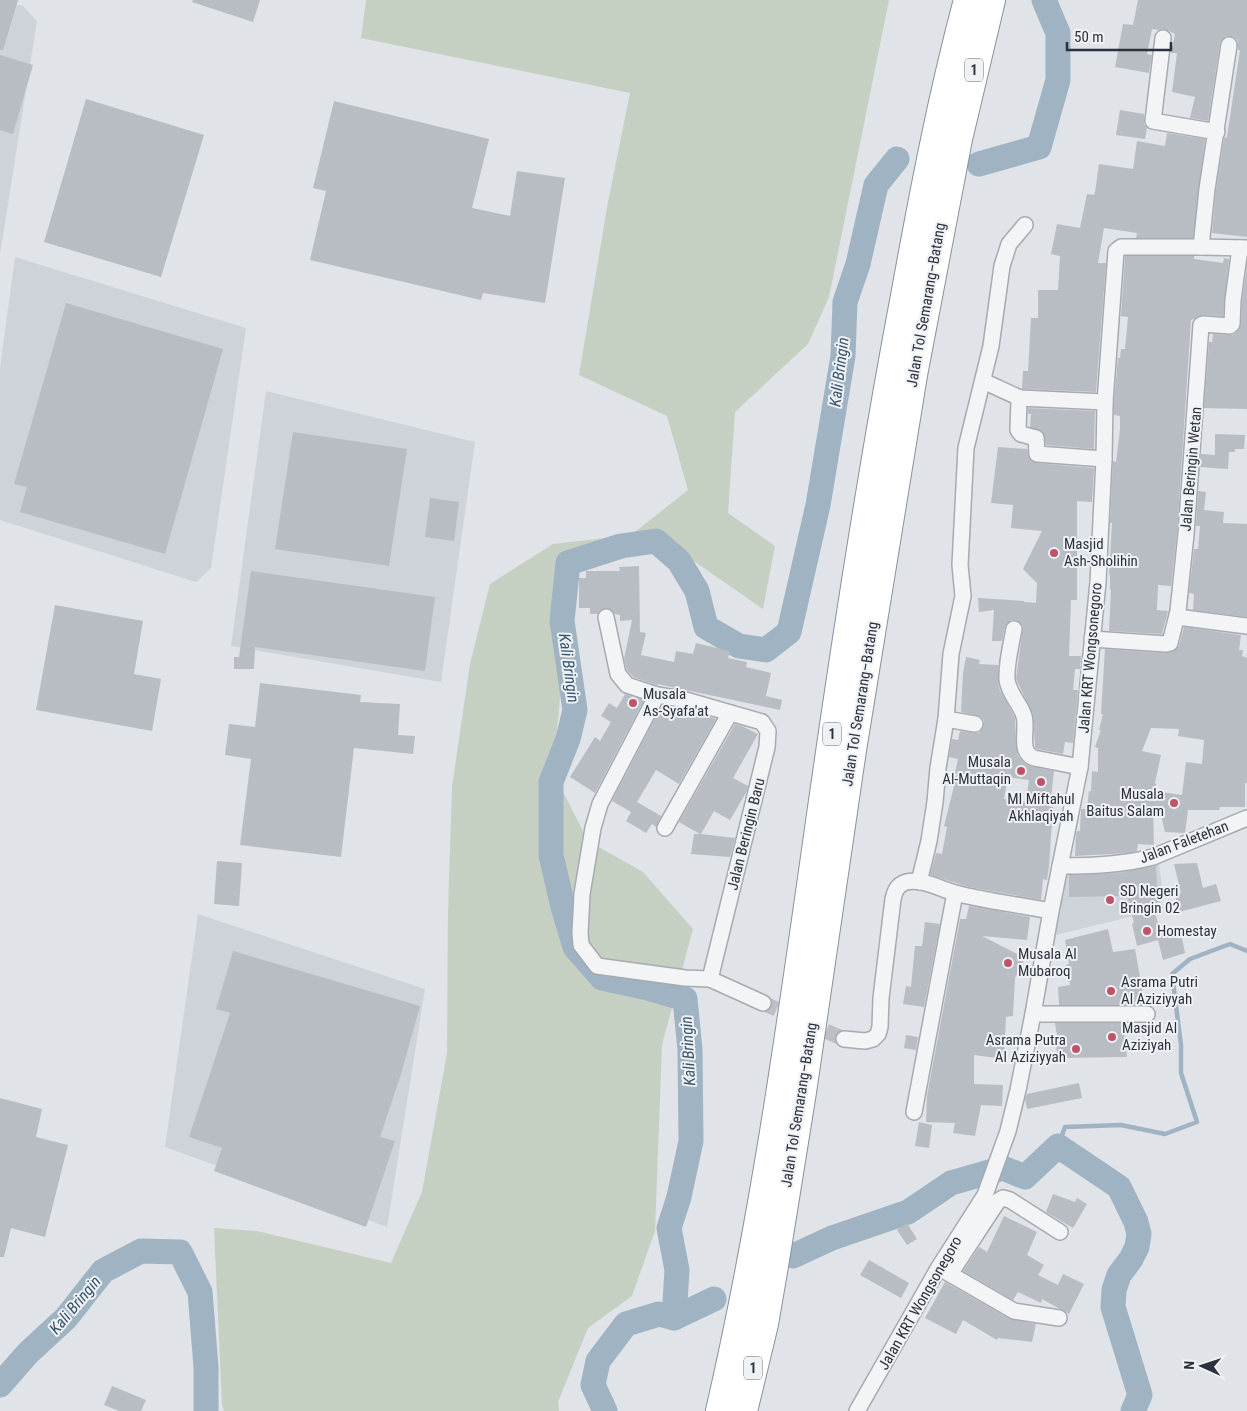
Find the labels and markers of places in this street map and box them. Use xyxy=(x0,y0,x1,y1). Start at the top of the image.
place label: Masjid Ash-Sholihin xyxy=(1064,535,1138,570)
marker: Masjid Ash-Sholihin xyxy=(1048,547,1060,559)
place label: Musala As-Syafa'at xyxy=(643,685,709,720)
marker: Musala As-Syafa'at xyxy=(627,697,639,709)
place label: Musala Al-Muttaqin xyxy=(942,753,1011,788)
marker: Musala Al-Muttaqin xyxy=(1015,765,1027,777)
marker: MI Miftahul Akhlaqiyah xyxy=(1035,776,1047,788)
place label: Musala Baitus Salam xyxy=(1086,785,1164,820)
place label: MI Miftahul Akhlaqiyah xyxy=(1007,790,1075,825)
marker: Musala Baitus Salam xyxy=(1168,797,1180,809)
place label: SD Negeri Bringin 02 xyxy=(1120,882,1180,917)
marker: SD Negeri Bringin 02 xyxy=(1104,894,1116,906)
place label: Homestay xyxy=(1157,922,1217,940)
marker: Homestay xyxy=(1141,925,1153,937)
place label: Musala Al Mubaroq xyxy=(1018,945,1077,980)
marker: Musala Al Mubaroq xyxy=(1002,957,1014,969)
place label: Asrama Putri Al Aziziyyah xyxy=(1121,973,1198,1008)
marker: Asrama Putri Al Aziziyyah xyxy=(1105,985,1117,997)
place label: Masjid Al Aziziyah xyxy=(1122,1019,1177,1054)
place label: Asrama Putra Al Aziziyyah xyxy=(986,1031,1066,1066)
marker: Masjid Al Aziziyah xyxy=(1106,1031,1118,1043)
marker: Asrama Putra Al Aziziyyah xyxy=(1070,1043,1082,1055)

